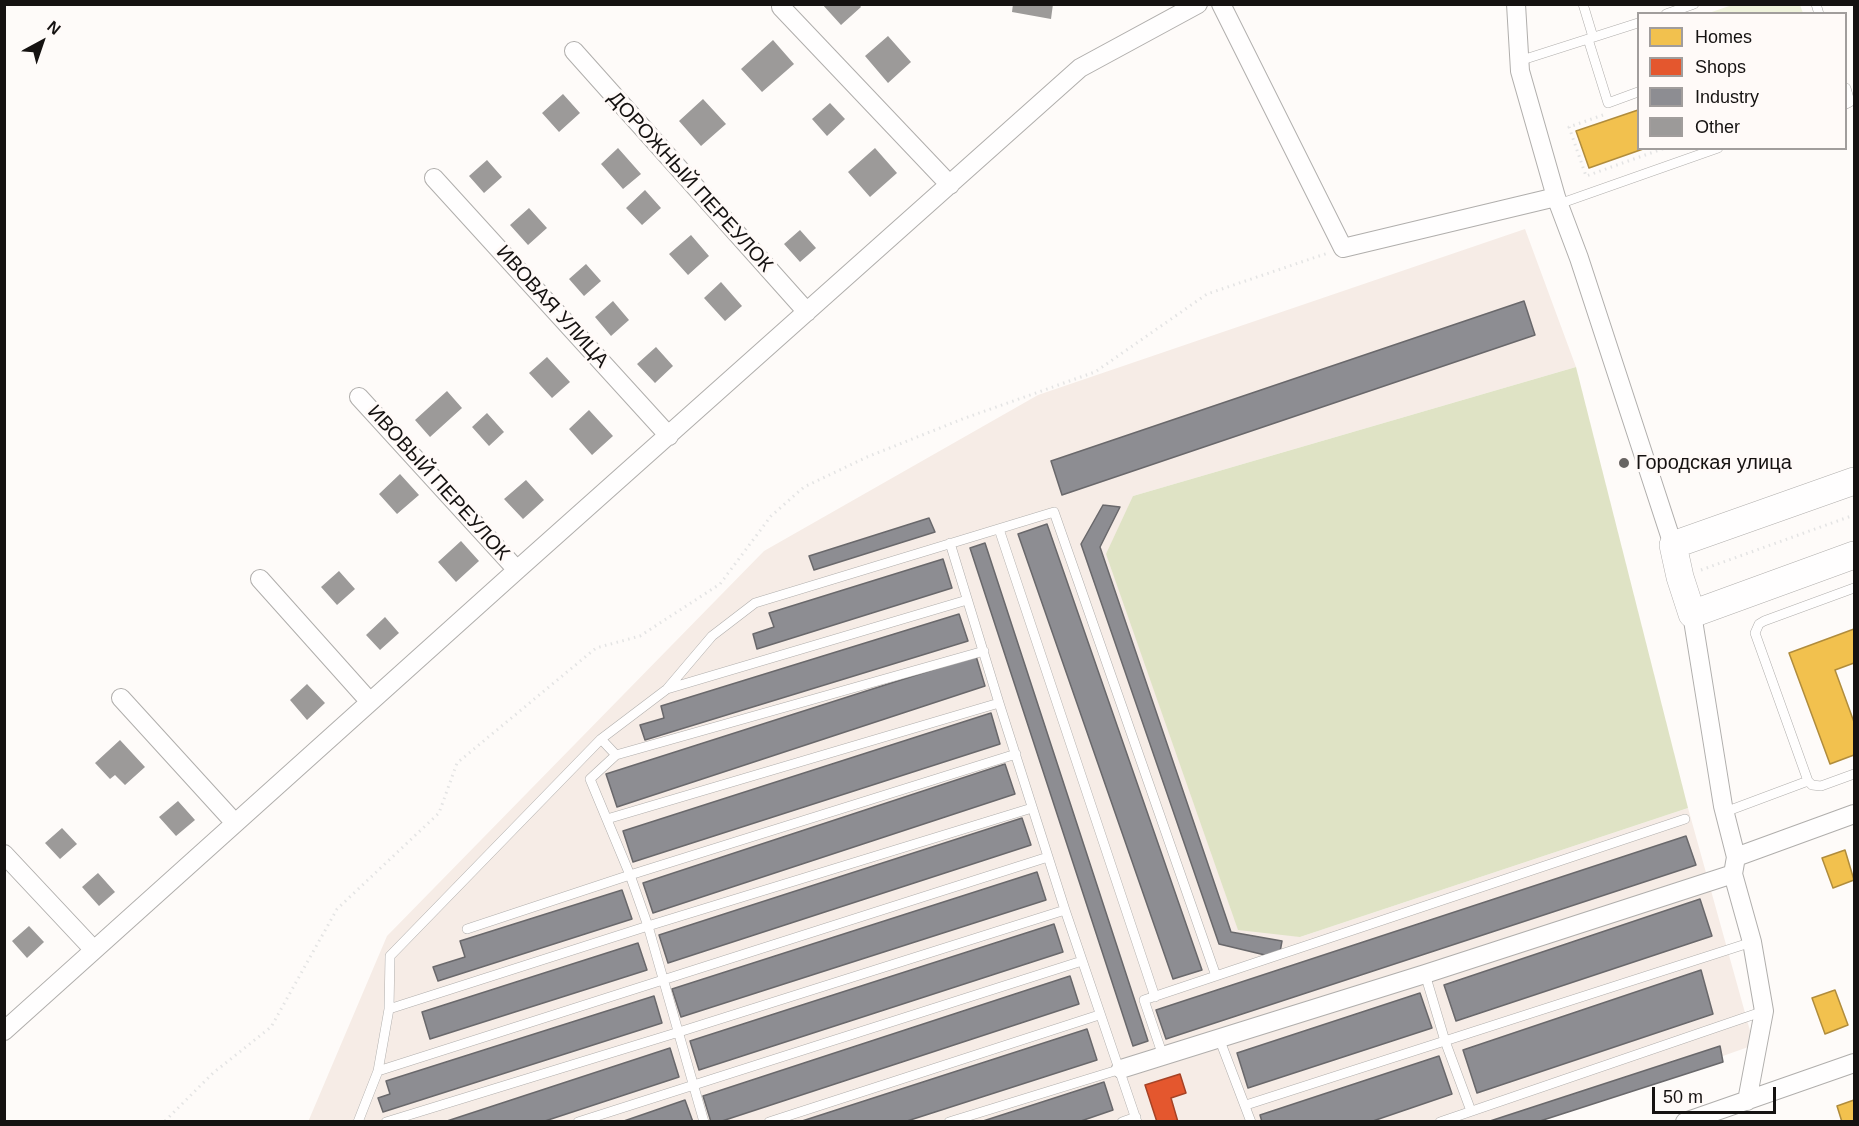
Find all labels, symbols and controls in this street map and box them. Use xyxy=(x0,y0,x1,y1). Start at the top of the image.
north arrow xyxy=(12,12,72,72)
legend xyxy=(1637,12,1847,150)
text: N xyxy=(44,18,64,38)
text: Homes xyxy=(1695,27,1752,47)
text: Shops xyxy=(1695,57,1746,77)
street label: ДОРОЖНЫЙ ПЕРЕУЛОК xyxy=(603,87,777,277)
text: Industry xyxy=(1695,87,1759,107)
text: Other xyxy=(1695,117,1740,137)
street label: ИВОВАЯ УЛИЦА xyxy=(491,241,613,373)
street label: ИВОВЫЙ ПЕРЕУЛОК xyxy=(362,401,514,565)
place label: Городская улица xyxy=(1636,451,1792,475)
marker: Городская улица xyxy=(1617,456,1631,470)
scale bar xyxy=(1655,1075,1780,1113)
text: 50 m xyxy=(1663,1087,1703,1107)

